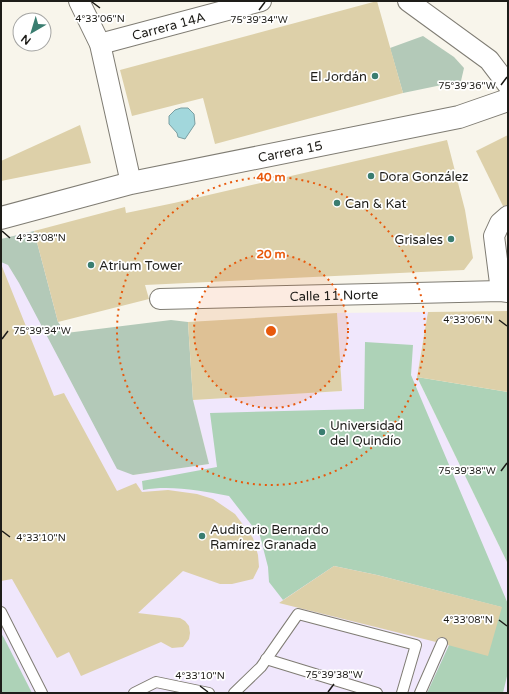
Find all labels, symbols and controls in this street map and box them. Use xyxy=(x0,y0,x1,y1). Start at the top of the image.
street label: Carrera 14A xyxy=(130,9,208,44)
north arrow xyxy=(12,12,52,52)
text: 4°33'06"N xyxy=(75,13,125,25)
text: 75°39'34"W xyxy=(230,14,288,26)
text: N xyxy=(19,32,34,47)
place label: El Jordán xyxy=(310,69,367,85)
marker: El Jordán xyxy=(370,71,380,81)
text: 75°39'36"W xyxy=(438,80,496,92)
street label: Carrera 15 xyxy=(257,138,324,166)
place label: Dora González xyxy=(379,169,469,185)
text: 40 m xyxy=(256,170,286,184)
marker: Dora González xyxy=(366,171,376,181)
place label: Can & Kat xyxy=(345,196,406,212)
marker: Can & Kat xyxy=(332,198,342,208)
text: 4°33'08"N xyxy=(16,232,66,244)
place label: Grisales xyxy=(395,232,443,248)
marker: Grisales xyxy=(446,234,456,244)
text: 20 m xyxy=(256,247,286,261)
place label: Atrium Tower xyxy=(99,258,182,274)
marker: Atrium Tower xyxy=(86,260,96,270)
street label: Calle 11 Norte xyxy=(289,287,379,305)
text: 4°33'06"N xyxy=(443,314,493,326)
centre of rings xyxy=(264,324,278,338)
text: 75°39'34"W xyxy=(13,325,71,337)
place label: Universidad del Quindío xyxy=(330,418,403,449)
marker: Universidad del Quindío xyxy=(317,427,327,437)
text: 75°39'38"W xyxy=(438,465,496,477)
place label: Auditorio Bernardo Ramírez Granada xyxy=(210,522,329,553)
marker: Auditorio Bernardo Ramírez Granada xyxy=(197,531,207,541)
text: 4°33'10"N xyxy=(16,532,66,544)
text: 4°33'08"N xyxy=(443,614,493,626)
text: 75°39'38"W xyxy=(305,669,363,681)
text: 4°33'10"N xyxy=(175,670,225,682)

